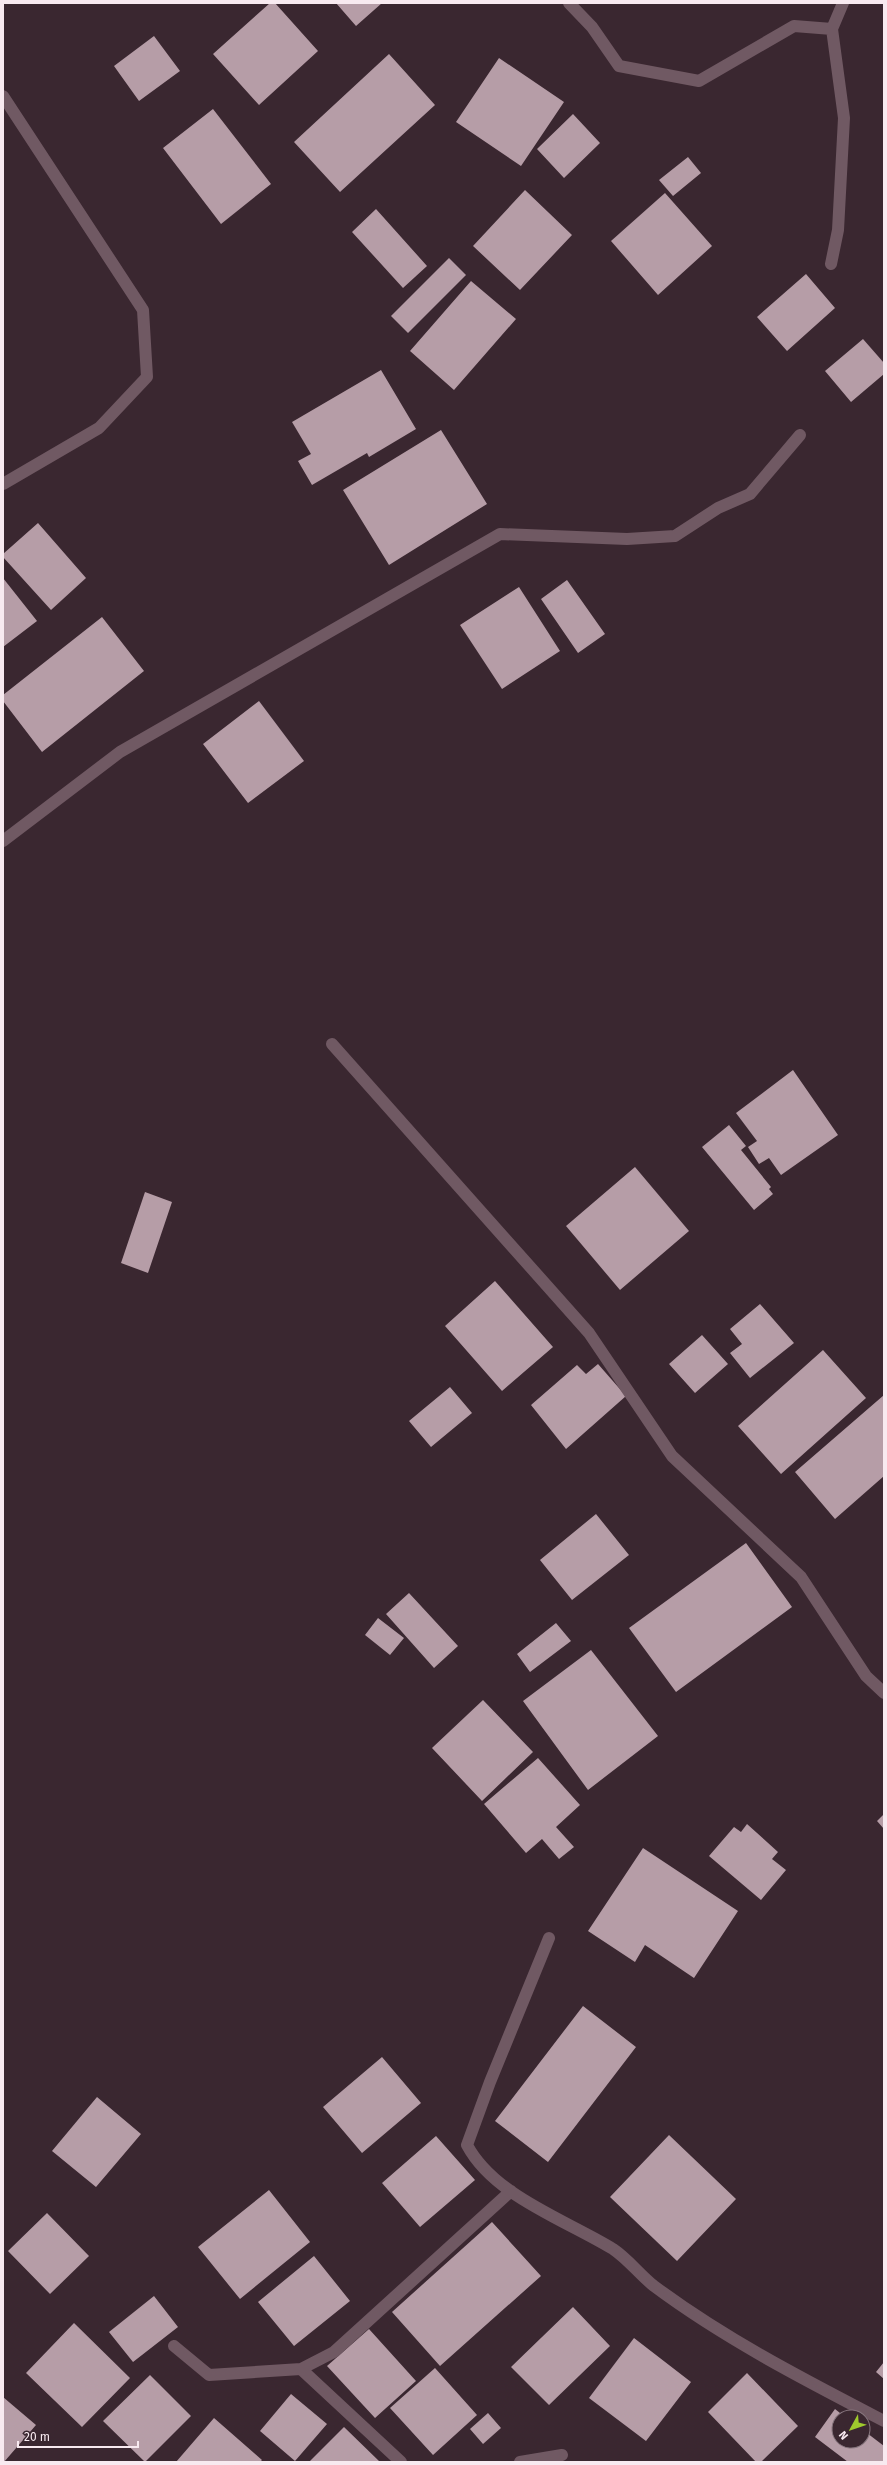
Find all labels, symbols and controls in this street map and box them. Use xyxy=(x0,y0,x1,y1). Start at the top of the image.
north arrow xyxy=(831,2409,871,2449)
scale bar xyxy=(18,2423,138,2449)
text: N xyxy=(836,2428,851,2442)
text: 20 m xyxy=(24,2430,50,2444)

